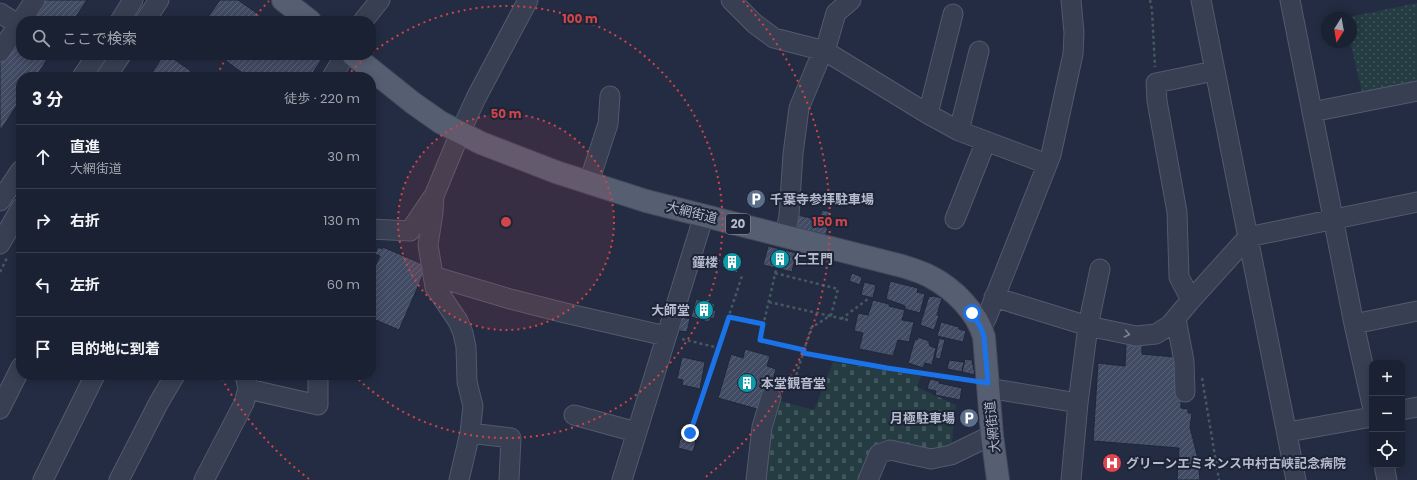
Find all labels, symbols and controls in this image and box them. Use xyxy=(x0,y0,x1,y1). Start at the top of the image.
text: 100 m xyxy=(562,10,598,27)
north arrow xyxy=(1321,12,1357,48)
search box xyxy=(16,16,376,60)
icon: search xyxy=(30,27,52,49)
text: ここで検索 xyxy=(62,28,137,49)
text: 3 分 xyxy=(32,87,63,111)
text: 徒歩 · 220 m xyxy=(284,89,360,108)
text: 50 m xyxy=(491,105,522,122)
text: 直進 xyxy=(70,136,100,157)
icon: ahead xyxy=(32,146,54,168)
text: 30 m xyxy=(327,147,360,166)
text: 大網街道 xyxy=(70,159,122,178)
parking icon: 千葉寺参拝駐車場 xyxy=(745,188,767,210)
place label: 千葉寺参拝駐車場 xyxy=(770,190,874,209)
street label: 大網街道 xyxy=(664,197,719,228)
icon: right xyxy=(32,210,54,232)
text: 右折 xyxy=(70,210,100,231)
text: 130 m xyxy=(323,211,360,230)
text: 150 m xyxy=(812,213,848,230)
road number: 20 xyxy=(726,214,750,234)
centre of rings xyxy=(499,215,513,229)
building icon: 仁王門 xyxy=(769,248,791,270)
place label: 仁王門 xyxy=(794,250,833,269)
building icon: 鐘楼 xyxy=(721,251,743,273)
place label: 鐘楼 xyxy=(692,253,718,272)
icon: left xyxy=(32,274,54,296)
text: 左折 xyxy=(70,274,100,295)
text: 60 m xyxy=(327,275,360,294)
building icon: 大師堂 xyxy=(693,299,715,321)
place label: 大師堂 xyxy=(651,301,690,320)
route start xyxy=(963,304,981,322)
one-way arrow xyxy=(1123,329,1130,337)
icon: arrive xyxy=(32,338,54,360)
text: 目的地に到着 xyxy=(70,338,160,359)
map controls xyxy=(1369,360,1405,468)
button: + xyxy=(1369,360,1405,396)
building icon: 本堂観音堂 xyxy=(736,372,758,394)
place label: 本堂観音堂 xyxy=(761,374,826,393)
button: − xyxy=(1369,396,1405,432)
street label: 大網街道 xyxy=(980,400,1005,454)
parking icon: 月極駐車場 xyxy=(958,407,980,429)
place label: 月極駐車場 xyxy=(890,409,955,428)
route end xyxy=(681,424,699,442)
button: locate xyxy=(1369,432,1405,468)
hospital icon: グリーンエミネンス中村古峡記念病院 xyxy=(1101,452,1123,474)
place label: グリーンエミネンス中村古峡記念病院 xyxy=(1126,454,1346,473)

